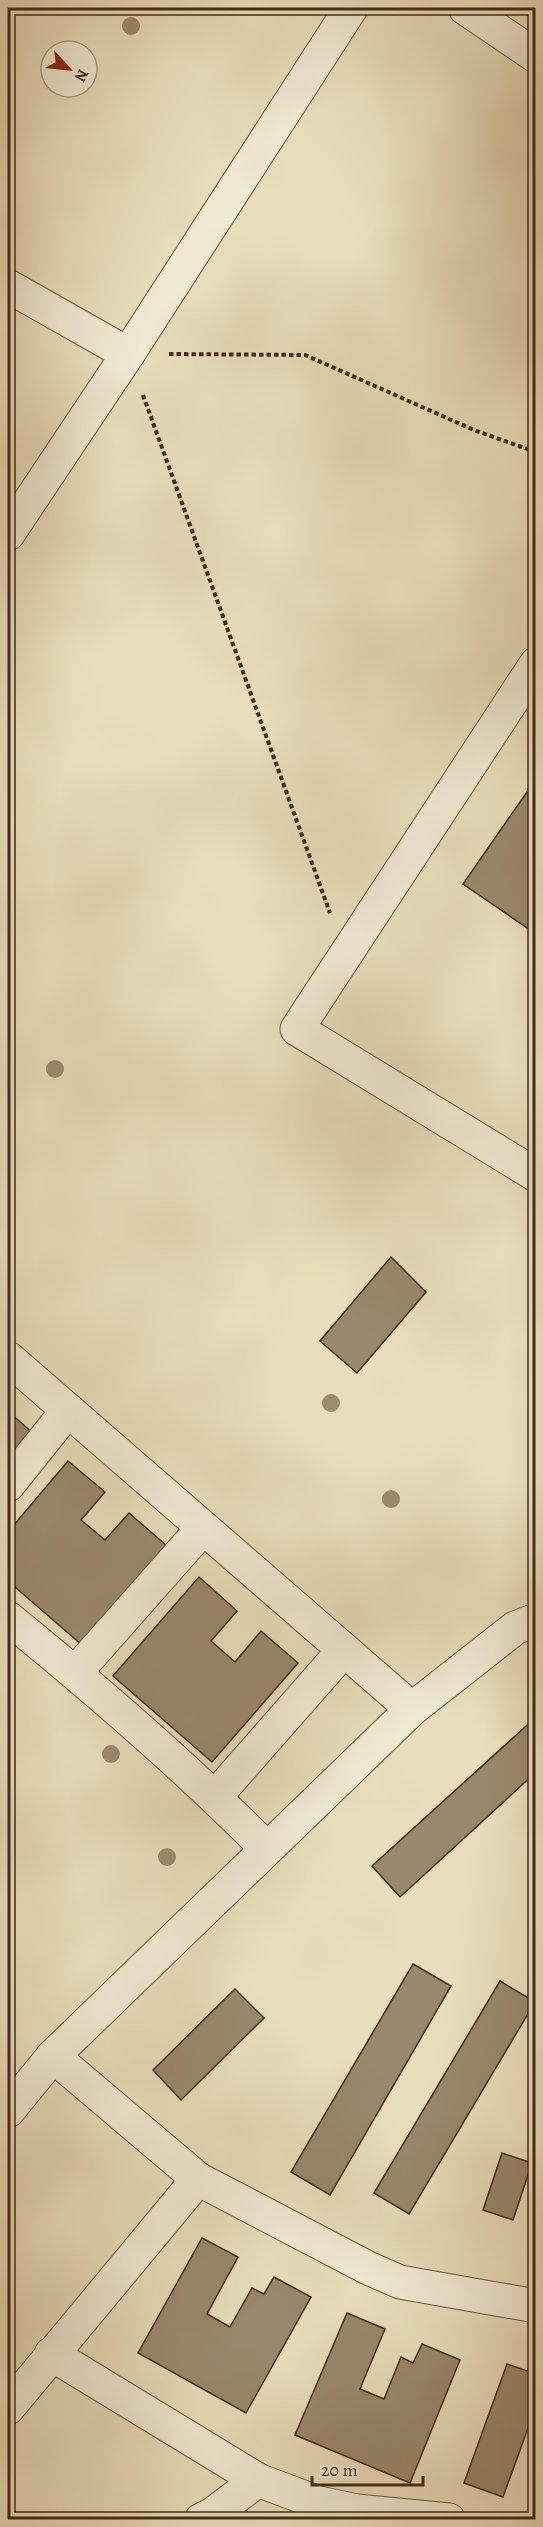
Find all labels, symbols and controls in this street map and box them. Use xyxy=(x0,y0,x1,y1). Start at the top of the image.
north arrow xyxy=(39,39,99,99)
text: N xyxy=(69,65,94,86)
scale bar xyxy=(312,2449,423,2487)
text: 20 m xyxy=(321,2458,358,2482)

